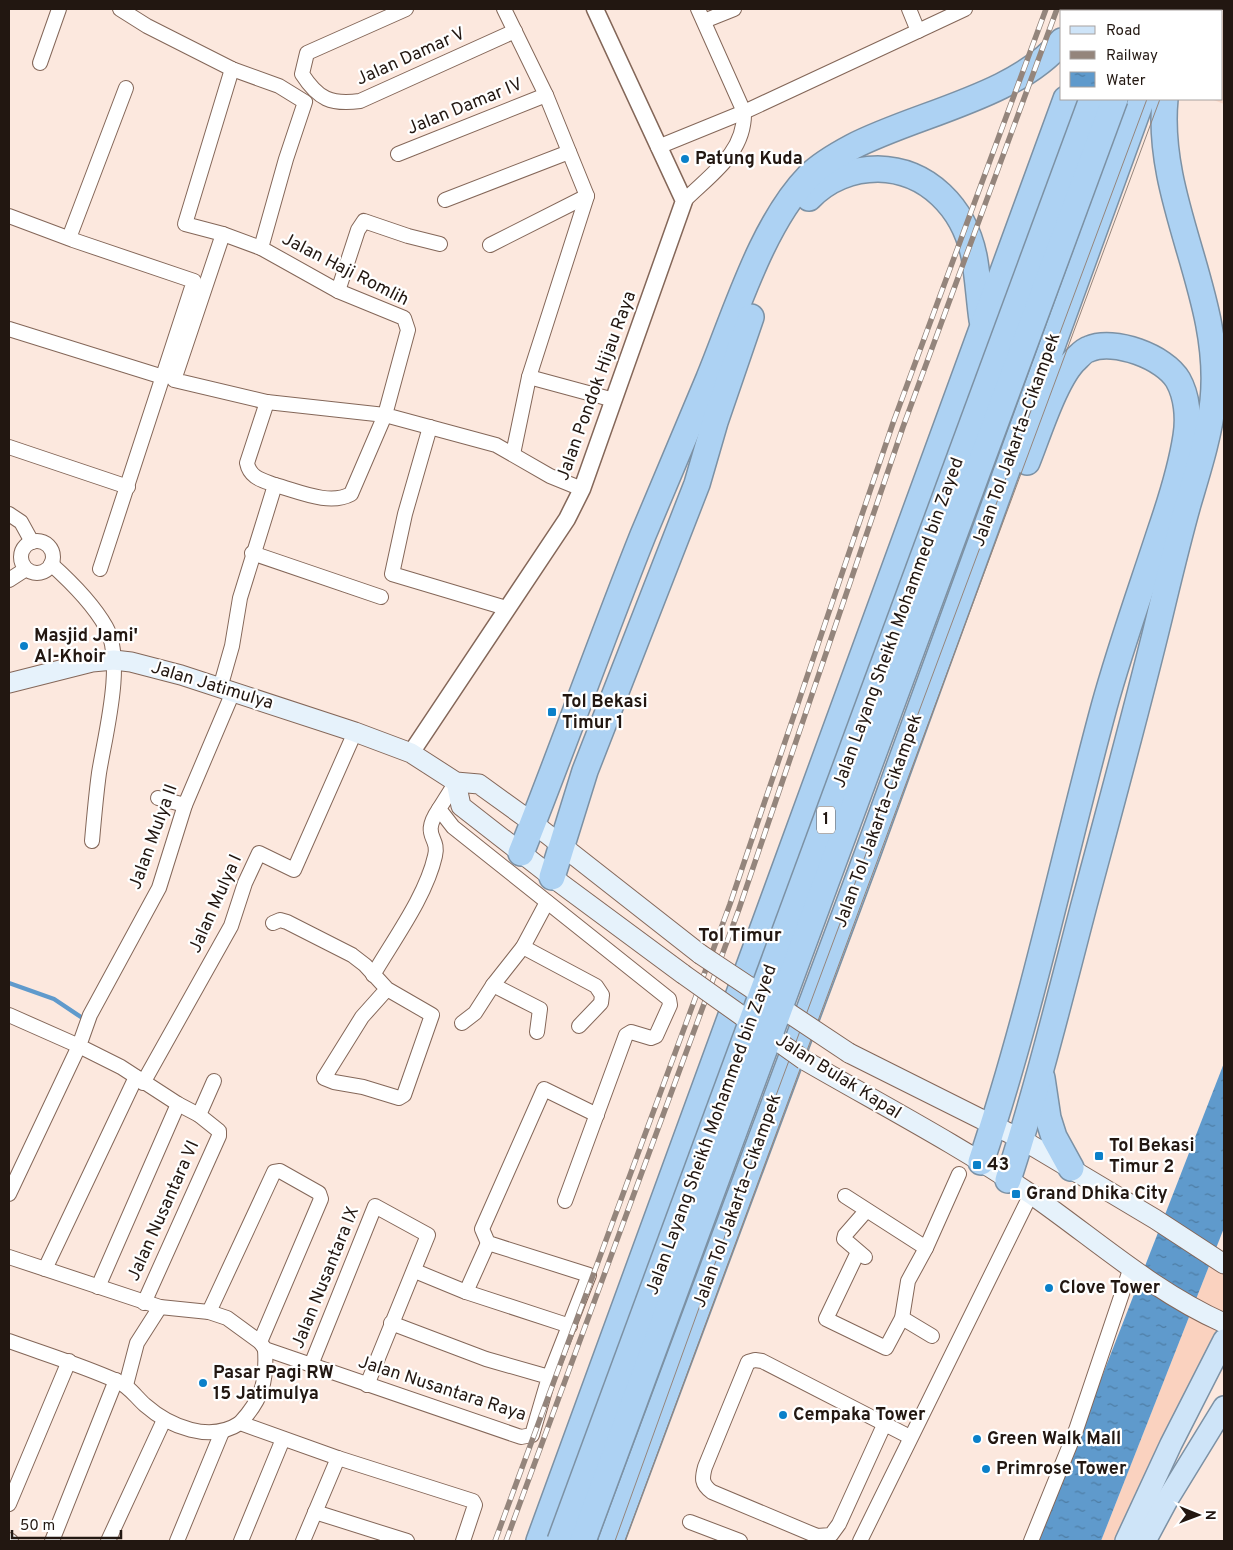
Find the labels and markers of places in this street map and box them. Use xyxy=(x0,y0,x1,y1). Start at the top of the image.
place label: Patung Kuda xyxy=(695,148,803,171)
marker: Patung Kuda xyxy=(679,153,691,165)
place label: Masjid Jami' Al-Khoir xyxy=(34,625,138,669)
marker: Masjid Jami' Al-Khoir xyxy=(18,640,30,652)
place label: Tol Bekasi Timur 1 xyxy=(562,691,648,735)
marker: Tol Bekasi Timur 1 xyxy=(546,706,558,718)
place label: Tol Bekasi Timur 2 xyxy=(1109,1135,1195,1179)
marker: Tol Bekasi Timur 2 xyxy=(1093,1150,1105,1162)
place label: 43 xyxy=(987,1154,1009,1177)
marker: 43 xyxy=(971,1159,983,1171)
place label: Grand Dhika City xyxy=(1026,1183,1168,1206)
marker: Grand Dhika City xyxy=(1010,1188,1022,1200)
place label: Clove Tower xyxy=(1059,1277,1161,1300)
marker: Clove Tower xyxy=(1043,1282,1055,1294)
place label: Pasar Pagi RW 15 Jatimulya xyxy=(213,1362,334,1406)
marker: Pasar Pagi RW 15 Jatimulya xyxy=(197,1377,209,1389)
place label: Cempaka Tower xyxy=(793,1404,926,1427)
marker: Cempaka Tower xyxy=(777,1409,789,1421)
place label: Green Walk Mall xyxy=(987,1428,1121,1451)
marker: Green Walk Mall xyxy=(971,1433,983,1445)
place label: Primrose Tower xyxy=(996,1458,1127,1481)
marker: Primrose Tower xyxy=(980,1463,992,1475)

